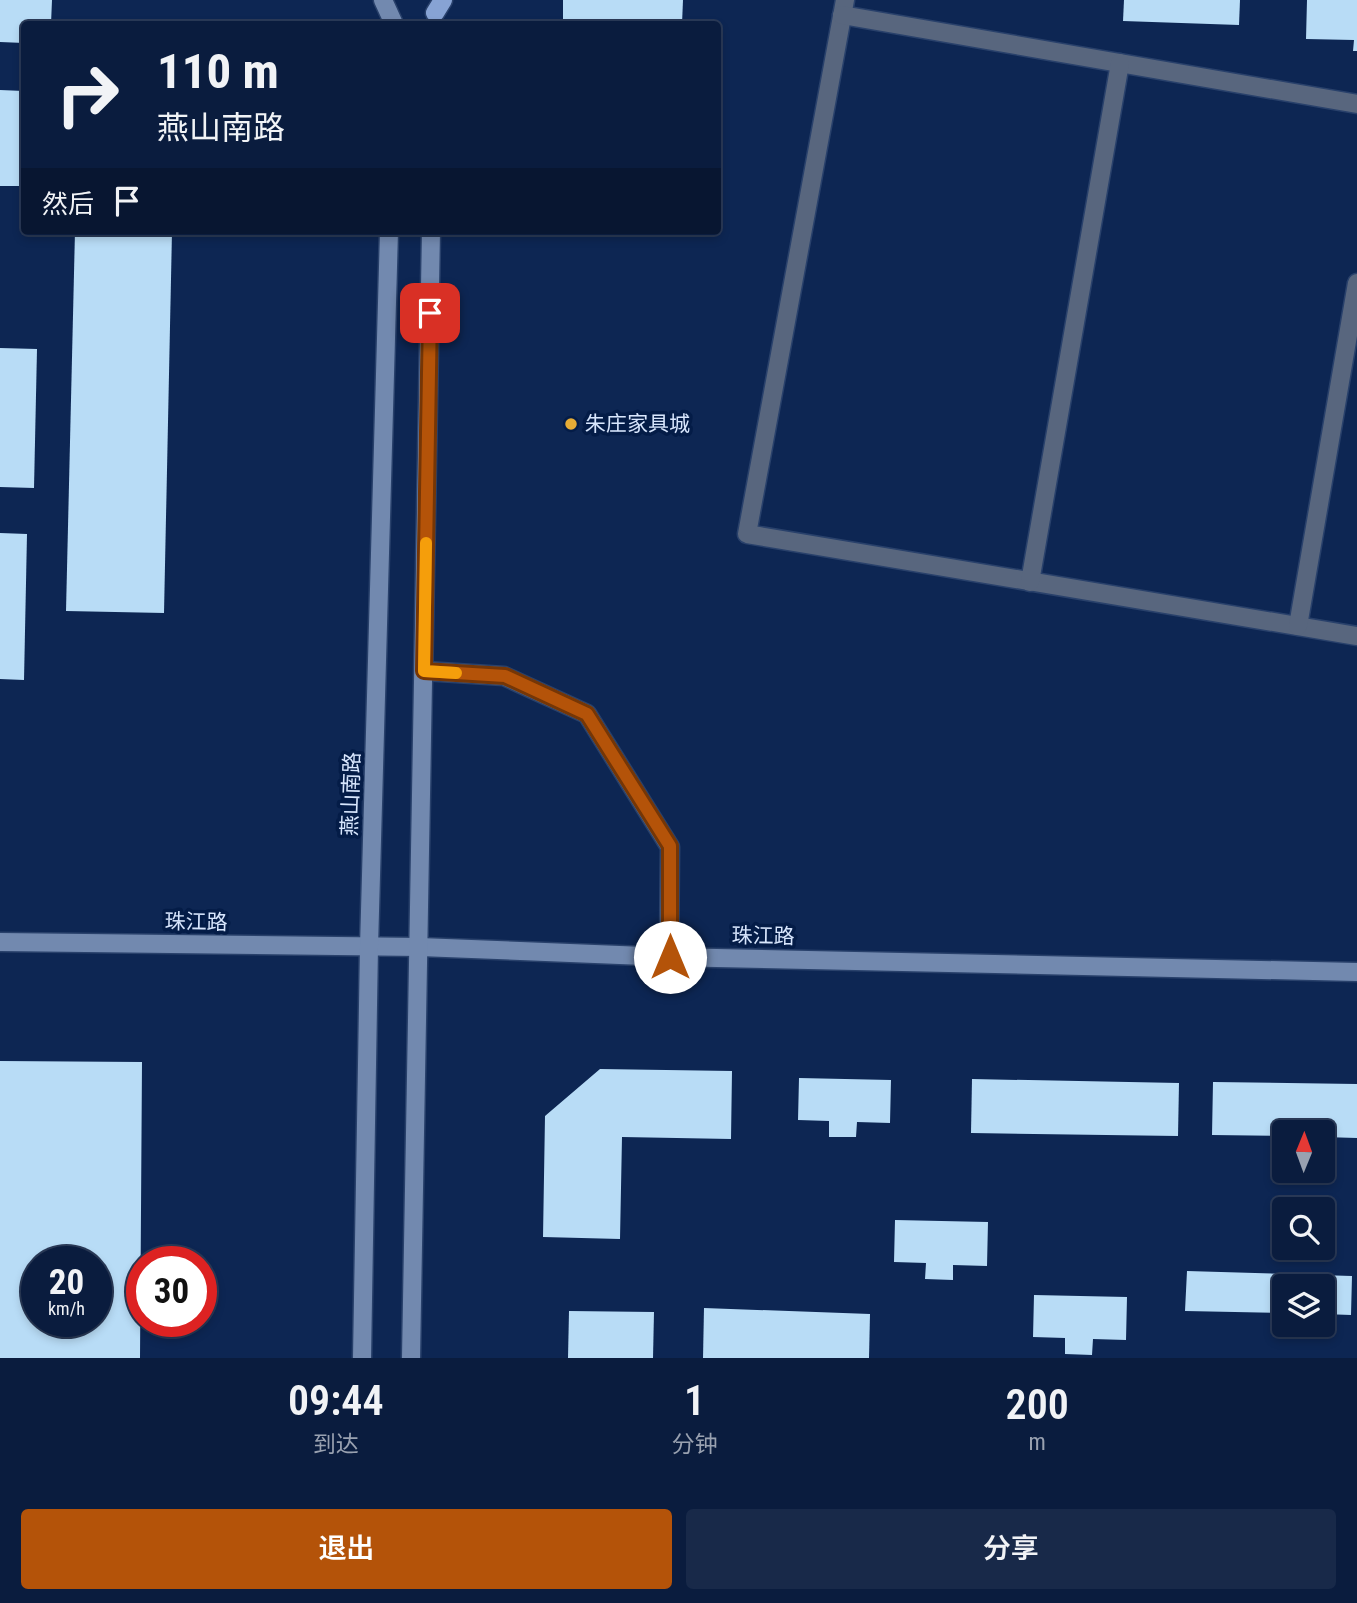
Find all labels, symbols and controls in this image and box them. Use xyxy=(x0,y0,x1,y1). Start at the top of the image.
text: 110 m xyxy=(157,43,279,100)
icon: right xyxy=(42,49,133,140)
text: 燕山南路 xyxy=(157,109,285,147)
icon: arrive xyxy=(108,182,146,220)
text: 然后 xyxy=(42,189,94,219)
pin xyxy=(400,283,460,343)
icon: arrive xyxy=(411,294,449,332)
place label: 朱庄家具城 xyxy=(585,412,690,436)
marker: 朱庄家具城 xyxy=(563,416,579,432)
street label: 燕山南路 xyxy=(338,752,364,836)
street label: 珠江路 xyxy=(164,909,228,935)
position arrow xyxy=(633,920,707,994)
street label: 珠江路 xyxy=(731,923,795,949)
north arrow xyxy=(1272,1120,1335,1183)
map controls xyxy=(1272,1120,1335,1337)
button: search xyxy=(1272,1197,1335,1260)
speed limit sign: 30 xyxy=(126,1246,217,1337)
text: 20 xyxy=(49,1262,84,1303)
button: layers xyxy=(1272,1274,1335,1337)
text: km/h xyxy=(48,1298,85,1319)
text: 09:44 xyxy=(288,1376,384,1425)
text: 1 xyxy=(684,1376,705,1425)
text: 200 xyxy=(1006,1380,1069,1429)
text: m xyxy=(1029,1429,1046,1456)
text: 到达 xyxy=(313,1431,359,1458)
text: 分钟 xyxy=(672,1431,718,1458)
button: 退出 xyxy=(21,1509,672,1589)
button: 分享 xyxy=(686,1509,1336,1589)

